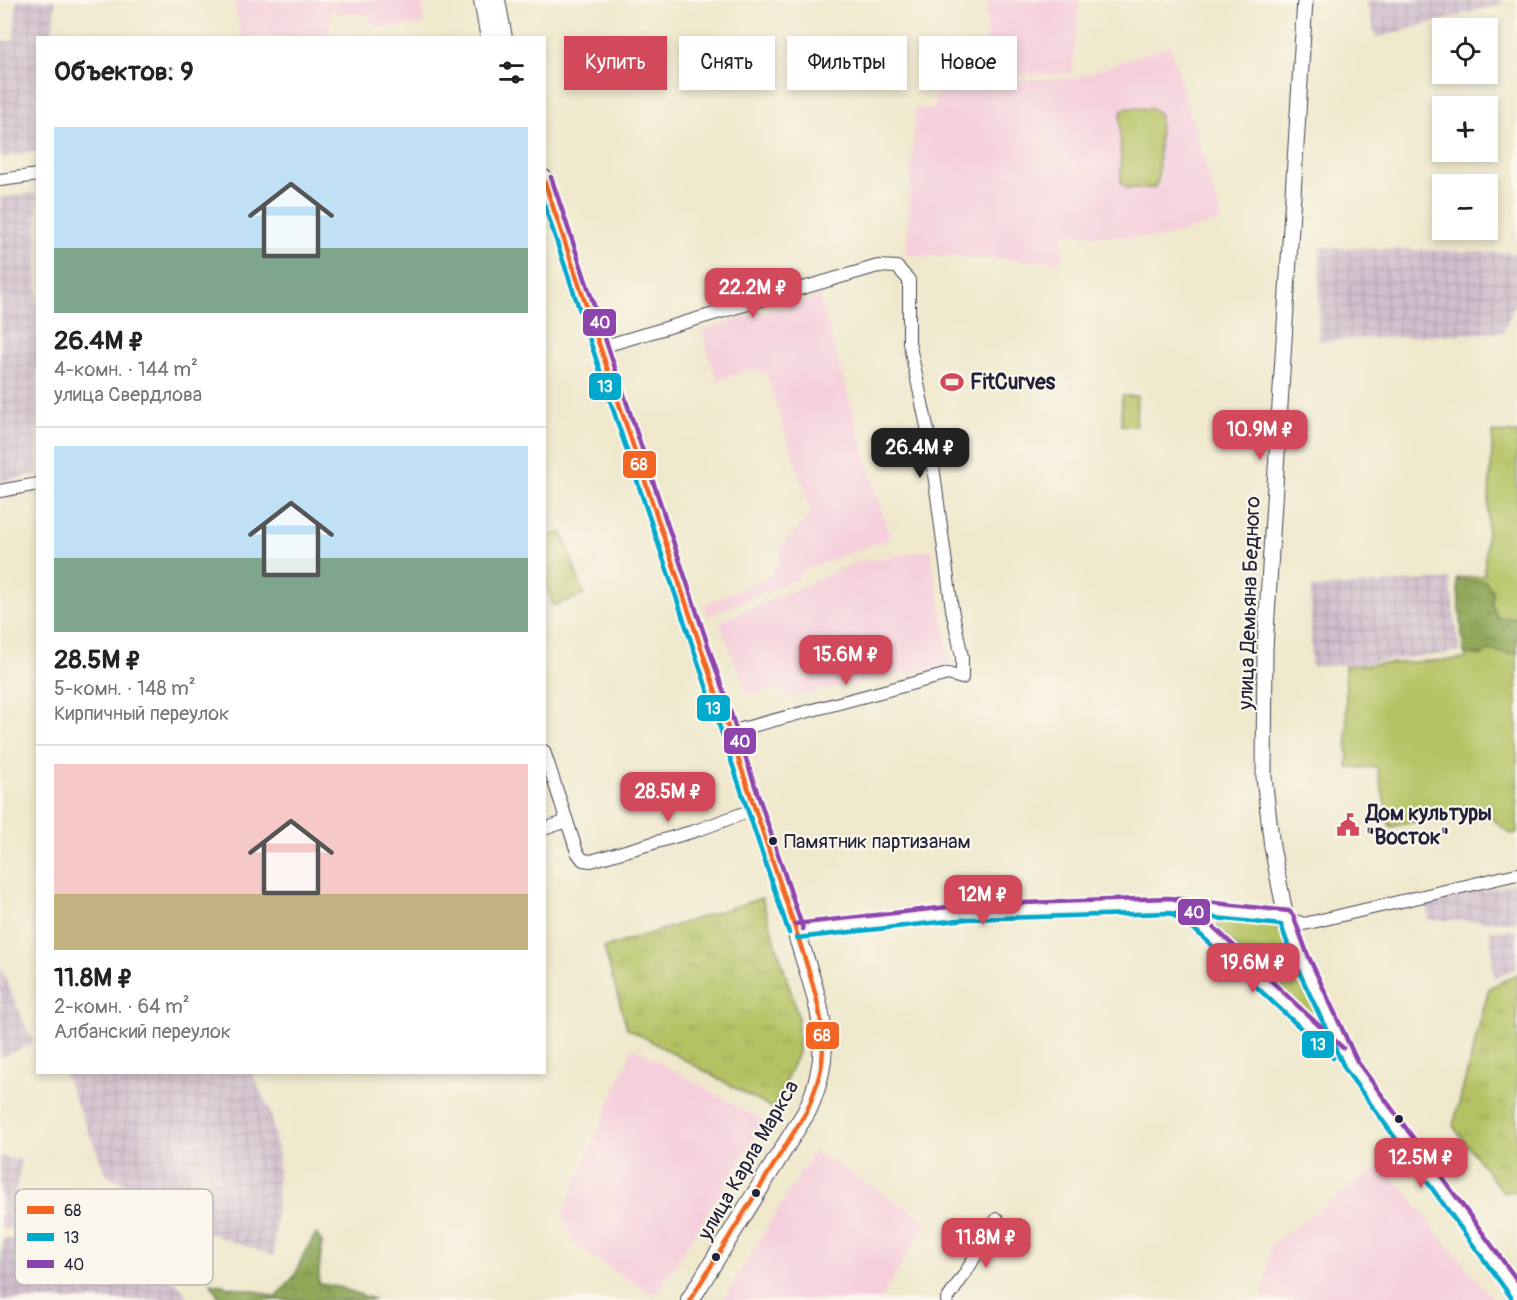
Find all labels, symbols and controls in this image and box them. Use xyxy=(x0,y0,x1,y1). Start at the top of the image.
map controls xyxy=(1432,18,1498,240)
button: locate xyxy=(1432,18,1498,84)
chip: Купить xyxy=(564,36,667,90)
chip: Снять xyxy=(679,36,775,90)
chip: Фильтры xyxy=(787,36,907,90)
chip: Новое xyxy=(919,36,1017,90)
text: Объектов: 9 xyxy=(54,56,194,88)
icon: filters xyxy=(495,56,528,89)
button: + xyxy=(1432,96,1498,162)
icon: home xyxy=(237,166,345,274)
button: − xyxy=(1432,174,1498,240)
pin: 22.2M ₽ xyxy=(698,268,808,319)
text: 22.2M ₽ xyxy=(719,275,787,300)
line badge: 40 xyxy=(582,308,617,337)
text: 40 xyxy=(590,313,610,333)
text: 26.4M ₽ xyxy=(54,325,144,357)
text: 4-комн. · 144 m² xyxy=(54,357,198,382)
sports icon: FitCurves xyxy=(939,369,965,395)
place label: FitCurves xyxy=(970,369,1056,396)
line badge: 13 xyxy=(588,372,622,401)
text: 13 xyxy=(597,377,613,397)
text: улица Свердлова xyxy=(54,382,202,407)
pin: 10.9M ₽ xyxy=(1205,410,1315,461)
text: 10.9M ₽ xyxy=(1227,417,1293,442)
pin: 26.4M ₽ xyxy=(865,428,975,479)
text: 26.4M ₽ xyxy=(885,435,955,460)
line badge: 68 xyxy=(622,450,657,479)
text: 68 xyxy=(630,455,648,475)
icon: home xyxy=(237,485,345,593)
street label: улица Демьяна Бедного xyxy=(1232,496,1267,711)
pin: 15.6M ₽ xyxy=(791,635,901,686)
text: 15.6M ₽ xyxy=(813,642,879,667)
text: 28.5M ₽ xyxy=(54,644,141,676)
text: 5-комн. · 148 m² xyxy=(54,676,196,701)
line badge: 13 xyxy=(696,694,731,722)
text: 13 xyxy=(705,699,721,719)
text: Кирпичный переулок xyxy=(54,701,229,726)
line badge: 40 xyxy=(723,727,757,755)
text: 40 xyxy=(730,732,750,752)
pin: 28.5M ₽ xyxy=(613,772,723,823)
text: 28.5M ₽ xyxy=(634,779,702,804)
place label: Дом культуры "Восток" xyxy=(1364,800,1492,851)
icon: home xyxy=(237,803,345,911)
public building icon: Дом культуры "Восток" xyxy=(1335,812,1361,838)
place label: Памятник партизанам xyxy=(784,829,971,854)
marker: Памятник партизанам xyxy=(767,835,779,847)
pin: 12M ₽ xyxy=(941,875,1025,926)
text: 12M ₽ xyxy=(958,882,1008,907)
line badge: 40 xyxy=(1177,898,1211,926)
text: 40 xyxy=(1184,903,1204,923)
pin: 19.6M ₽ xyxy=(1198,943,1308,994)
text: 19.6M ₽ xyxy=(1221,950,1285,975)
text: 11.8M ₽ xyxy=(54,962,133,994)
text: 2-комн. · 64 m² xyxy=(54,994,190,1019)
text: Албанский переулок xyxy=(54,1019,231,1044)
line badge: 68 xyxy=(805,1021,840,1050)
text: 68 xyxy=(813,1026,831,1046)
line badge: 13 xyxy=(1301,1030,1335,1059)
text: 13 xyxy=(1310,1035,1326,1055)
street label: улица Карла Маркса xyxy=(691,1076,805,1246)
unlabelled marker xyxy=(1393,1113,1405,1125)
pin: 12.5M ₽ xyxy=(1366,1138,1476,1189)
text: 12.5M ₽ xyxy=(1389,1145,1453,1170)
unlabelled marker xyxy=(750,1187,762,1199)
legend xyxy=(15,1189,213,1285)
text: 68 xyxy=(64,1201,81,1221)
pin: 11.8M ₽ xyxy=(931,1218,1041,1269)
text: 11.8M ₽ xyxy=(956,1225,1016,1250)
text: 13 xyxy=(64,1228,79,1248)
unlabelled marker xyxy=(710,1251,722,1263)
text: 40 xyxy=(64,1255,84,1275)

